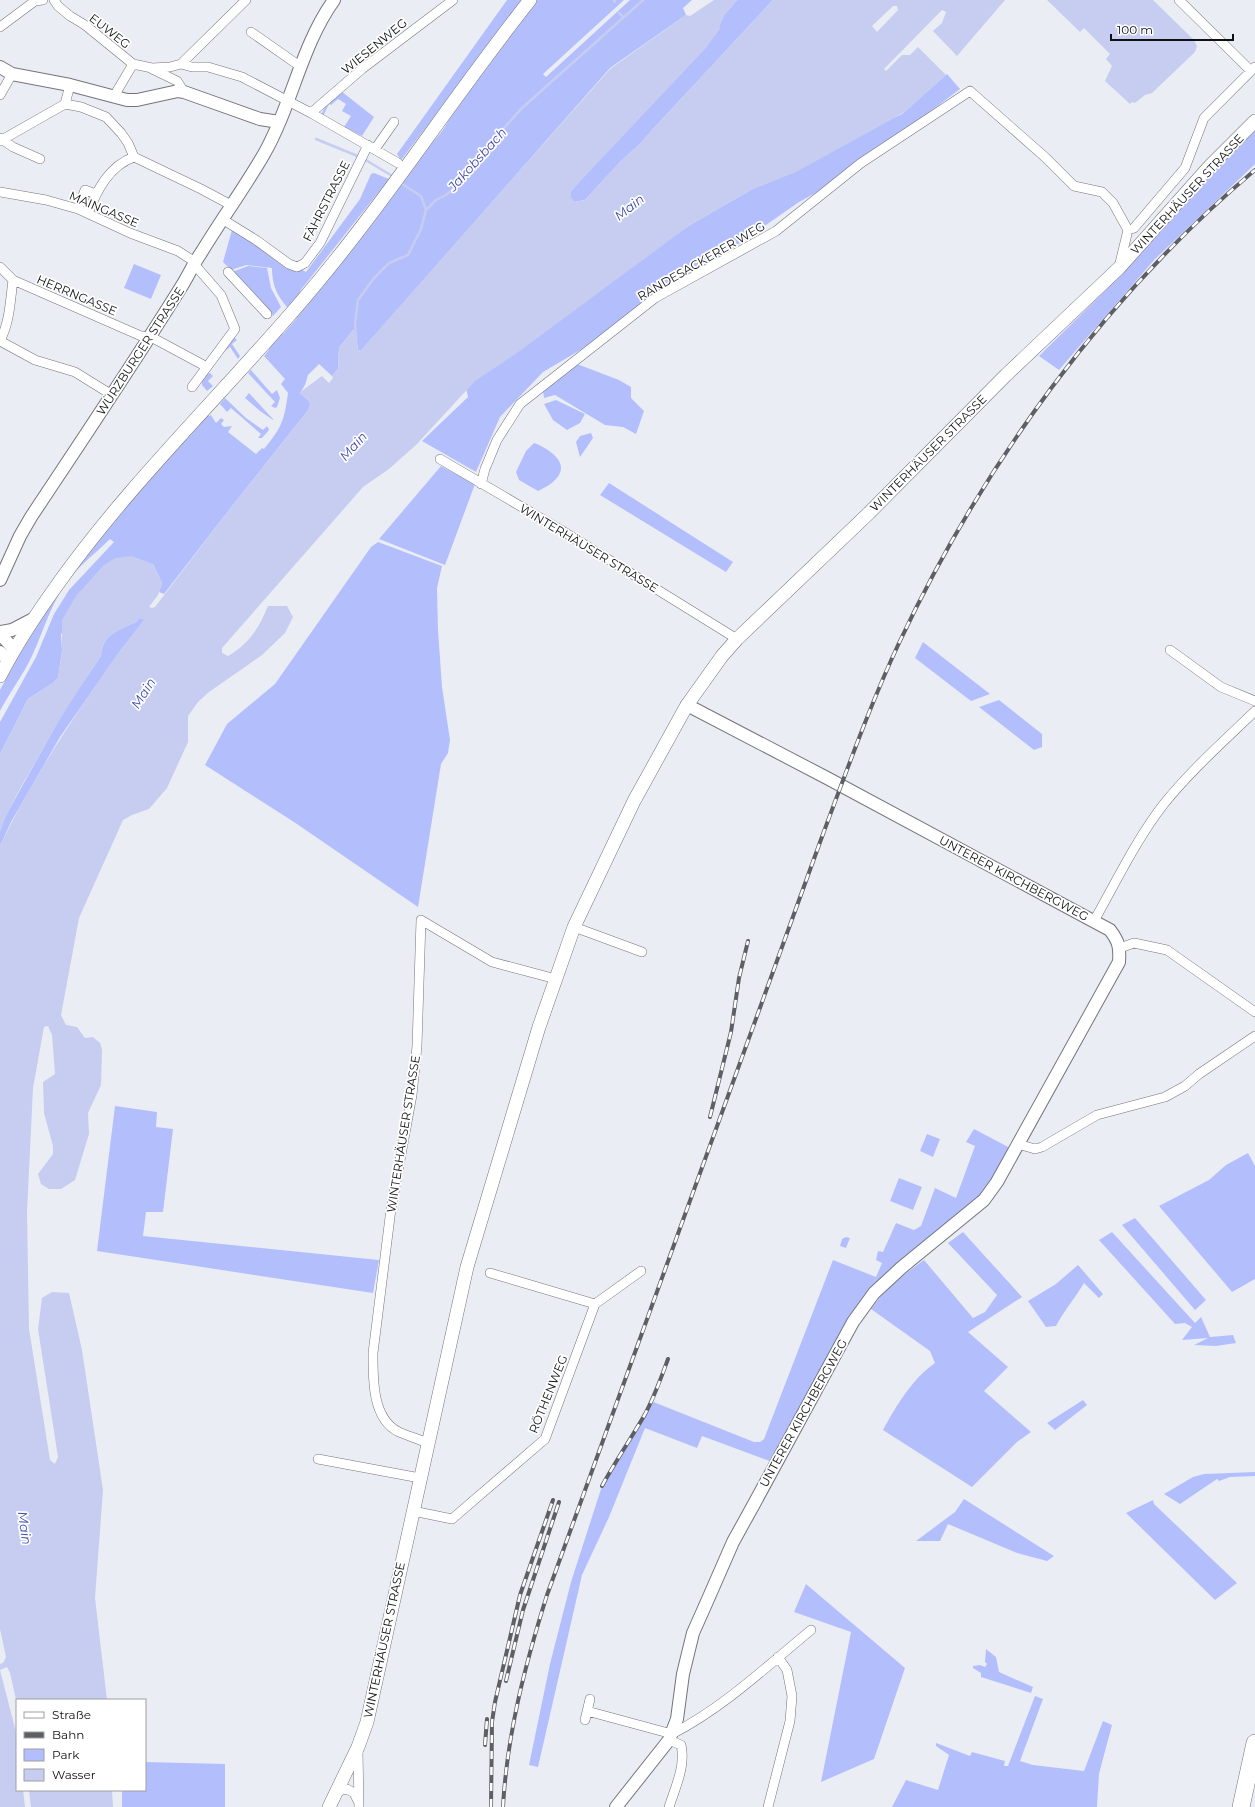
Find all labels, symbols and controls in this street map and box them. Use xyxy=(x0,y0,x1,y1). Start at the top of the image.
street label: EUWEG xyxy=(86,10,134,52)
street label: WIESENWEG xyxy=(338,15,410,77)
scale bar xyxy=(1111,16,1233,42)
text: 100 m xyxy=(1117,22,1153,37)
water label: Jakobsbach xyxy=(444,124,510,195)
street label: WINTERHÄUSER STRASSE xyxy=(1127,131,1247,257)
street label: FÄHRSTRASSE xyxy=(299,158,353,244)
street label: MAINGASSE xyxy=(67,188,141,230)
water label: Main xyxy=(611,190,647,224)
street label: RANDESACKERER WEG xyxy=(635,218,767,304)
street label: HERRNGASSE xyxy=(35,271,119,319)
street label: WÜRZBURGER STRASSE xyxy=(93,284,187,418)
street label: WINTERHÄUSER STRASSE xyxy=(866,391,990,515)
water label: Main xyxy=(336,428,370,464)
street label: WINTERHÄUSER STRASSE xyxy=(517,501,661,595)
water label: Main xyxy=(127,675,159,711)
street label: UNTERER KIRCHBERGWEG xyxy=(937,832,1091,924)
street label: WINTERHÄUSER STRASSE xyxy=(383,1054,423,1214)
street label: UNTERER KIRCHBERGWEG xyxy=(756,1336,850,1490)
street label: RÖTHENWEG xyxy=(525,1353,571,1435)
water label: Main xyxy=(15,1510,35,1546)
street label: WINTERHÄUSER STRASSE xyxy=(360,1561,408,1719)
legend xyxy=(16,1699,146,1791)
text: Straße xyxy=(52,1707,91,1722)
text: Bahn xyxy=(52,1727,84,1742)
text: Park xyxy=(52,1747,80,1762)
text: Wasser xyxy=(52,1767,96,1782)

